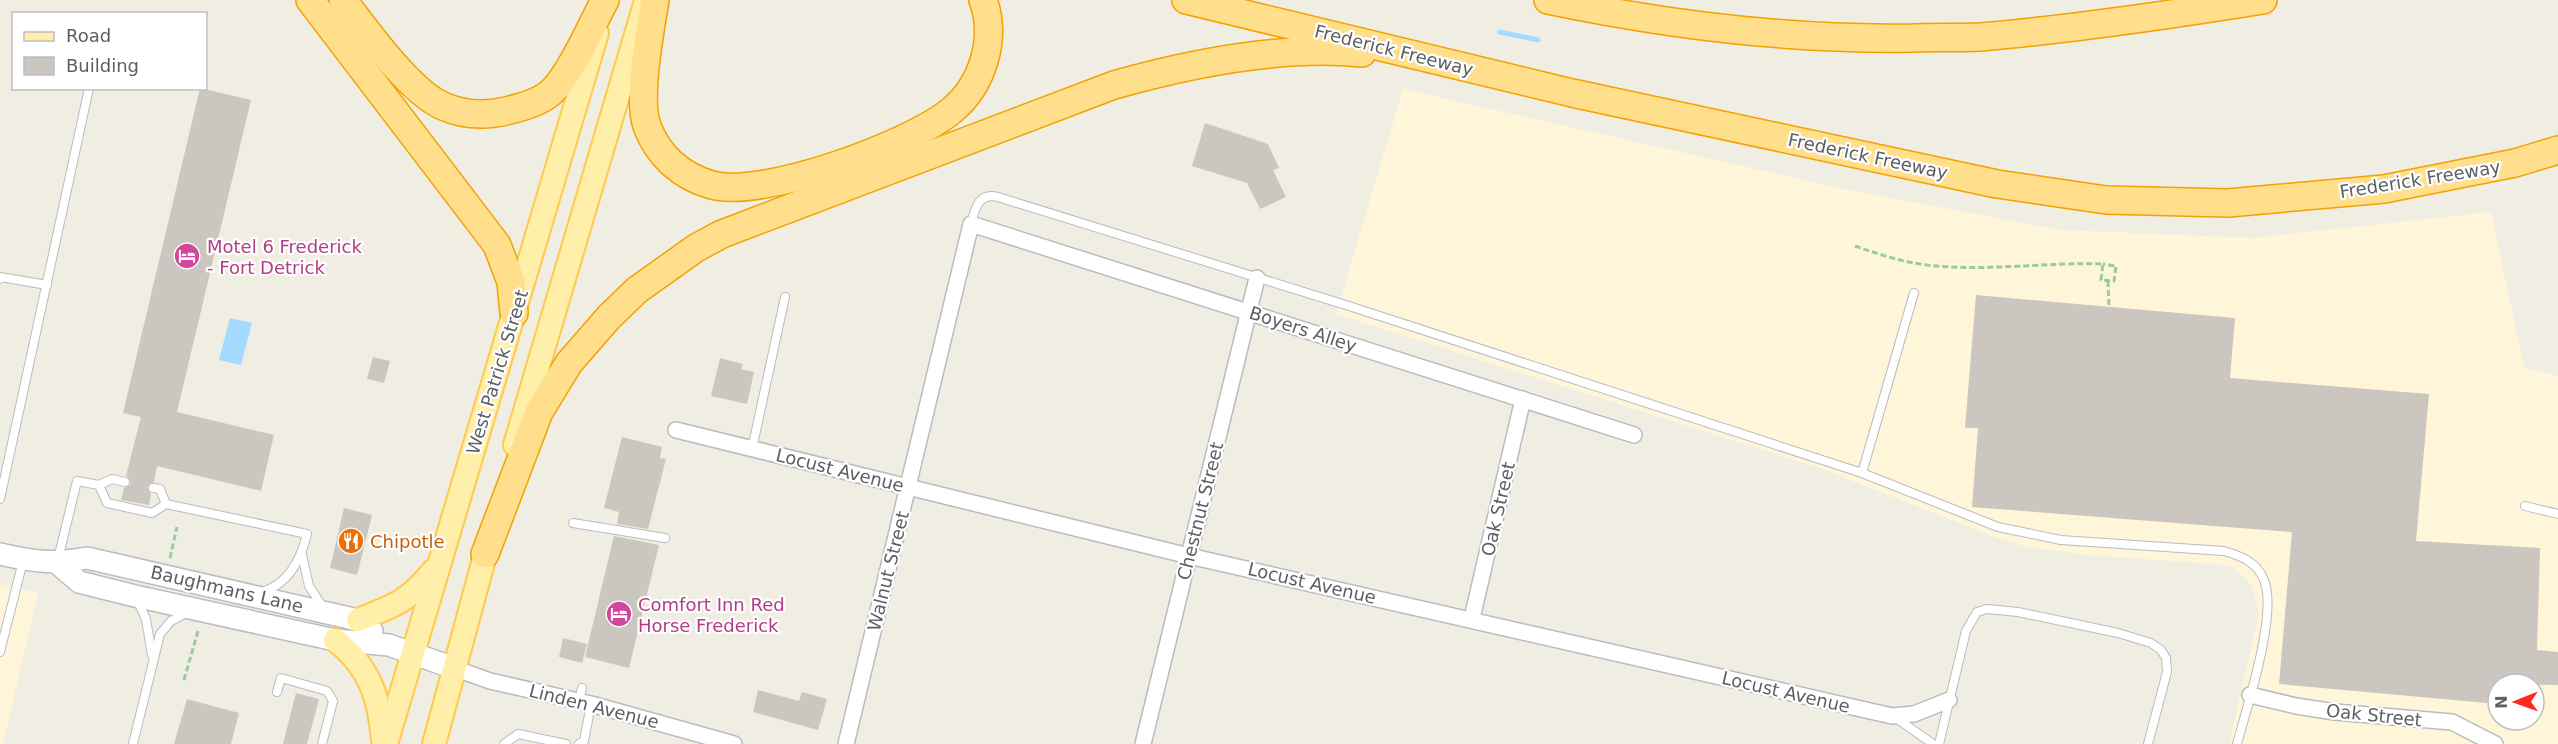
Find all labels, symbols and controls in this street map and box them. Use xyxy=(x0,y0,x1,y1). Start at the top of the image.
legend xyxy=(12,12,207,90)
street label: Frederick Freeway xyxy=(1313,20,1476,80)
text: Road xyxy=(66,25,111,46)
text: Building xyxy=(66,55,139,76)
street label: Frederick Freeway xyxy=(1786,129,1950,183)
street label: Frederick Freeway xyxy=(2338,156,2502,202)
place label: Motel 6 Frederick - Fort Detrick xyxy=(207,236,362,278)
hotel icon: Motel 6 Frederick - Fort Detrick xyxy=(172,241,202,271)
street label: West Patrick Street xyxy=(462,287,532,457)
street label: Boyers Alley xyxy=(1247,302,1360,356)
street label: Chestnut Street xyxy=(1173,440,1227,582)
street label: Locust Avenue xyxy=(774,444,906,496)
street label: Oak Street xyxy=(1477,460,1519,558)
street label: Walnut Street xyxy=(863,509,913,633)
restaurant icon: Chipotle xyxy=(336,526,366,556)
place label: Chipotle xyxy=(370,531,445,552)
street label: Locust Avenue xyxy=(1246,558,1378,608)
street label: Baughmans Lane xyxy=(149,561,305,617)
place label: Comfort Inn Red Horse Frederick xyxy=(638,594,785,636)
hotel icon: Comfort Inn Red Horse Frederick xyxy=(604,599,634,629)
street label: Locust Avenue xyxy=(1720,667,1852,717)
north arrow xyxy=(2486,672,2546,732)
street label: Linden Avenue xyxy=(527,680,661,732)
text: N xyxy=(2492,695,2511,709)
street label: Oak Street xyxy=(2325,700,2423,730)

